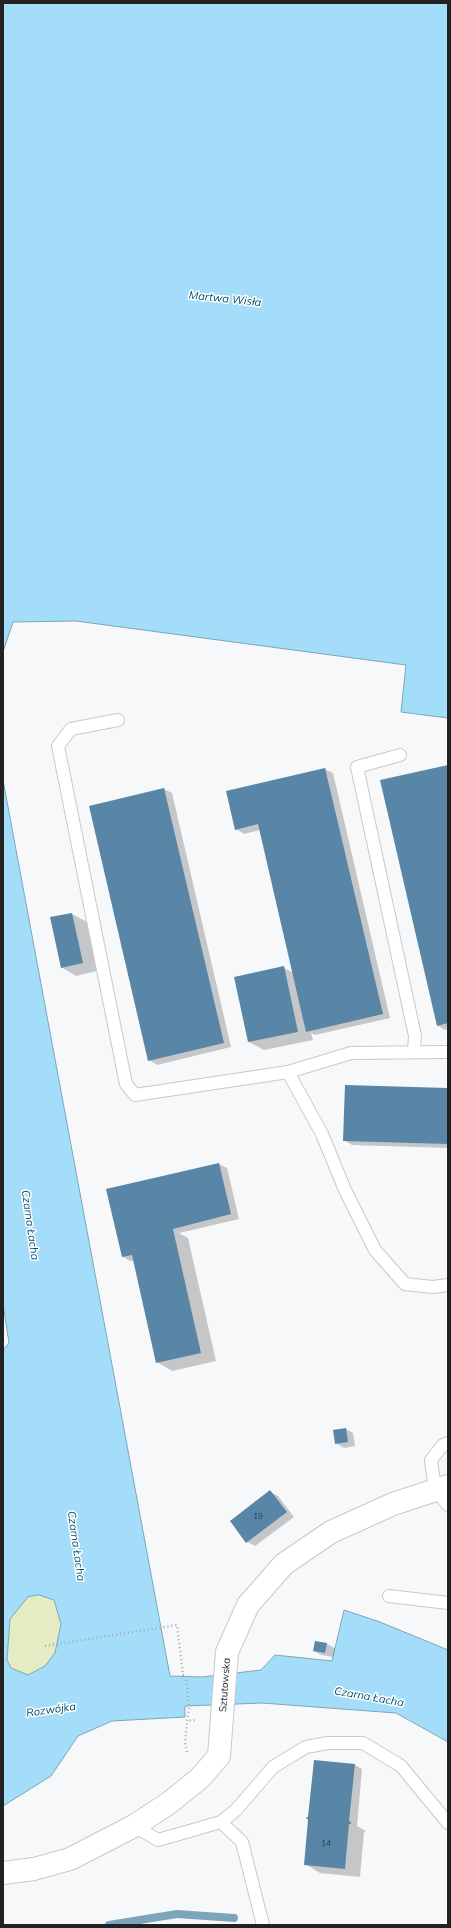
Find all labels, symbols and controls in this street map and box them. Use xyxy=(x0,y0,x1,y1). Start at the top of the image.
water label: Martwa Wisła xyxy=(188,289,262,309)
water label: Czarna Łacha xyxy=(19,1189,41,1261)
water label: Czarna Łacha xyxy=(65,1510,87,1582)
house number: 19 xyxy=(253,1512,263,1522)
street label: Sztutowska xyxy=(217,1657,233,1713)
water label: Czarna Łacha xyxy=(333,1684,405,1710)
water label: Rozwójka xyxy=(25,1700,77,1720)
house number: 14 xyxy=(321,1839,331,1849)

